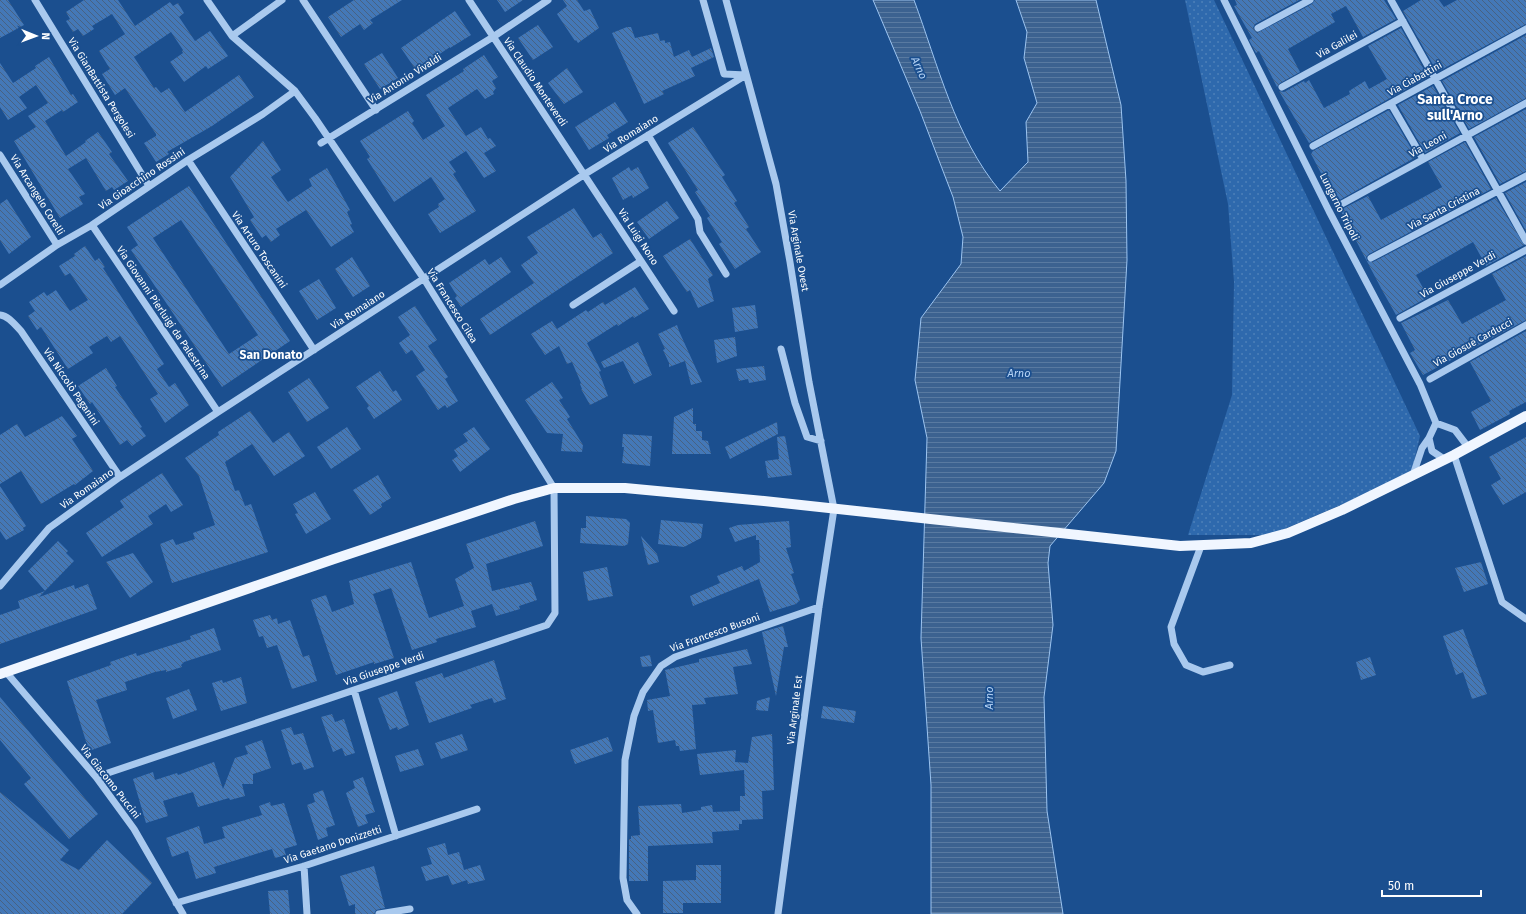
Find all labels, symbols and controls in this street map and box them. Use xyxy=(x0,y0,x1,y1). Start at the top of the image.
north arrow xyxy=(16,16,56,56)
street label: Via Galilei xyxy=(1314,29,1360,61)
text: N xyxy=(39,32,52,40)
street label: Via Claudio Monteverdi xyxy=(501,35,569,129)
street label: Via GianBattista Pergolesi xyxy=(65,36,137,141)
street label: Via Antonio Vivaldi xyxy=(366,51,444,107)
water label: Arno xyxy=(908,54,930,81)
street label: Via Ciabattini xyxy=(1386,59,1444,99)
district label: Santa Croce sull'Arno xyxy=(1417,91,1493,124)
street label: Via Romaiano xyxy=(601,112,661,156)
street label: Via Leoni xyxy=(1407,130,1449,160)
street label: Via Gioacchino Rossini xyxy=(97,146,188,212)
street label: Via Arcangelo Corelli xyxy=(7,153,67,238)
street label: Lungarno Tripoli xyxy=(1317,171,1361,243)
street label: Via Santa Cristina xyxy=(1406,185,1482,233)
street label: Via Luigi Nono xyxy=(615,206,661,268)
street label: Via Arturo Toscanini xyxy=(229,209,289,291)
street label: Via Arginale Ovest xyxy=(785,210,811,293)
street label: Via Giovanni Pierluigi da Palestrina xyxy=(114,244,212,382)
street label: Via Giuseppe Verdi xyxy=(1418,249,1498,301)
street label: Via Francesco Cilea xyxy=(424,266,480,346)
street label: Via Romaiano xyxy=(329,288,387,332)
street label: Via Giosuè Carducci xyxy=(1431,316,1515,370)
street label: Via Niccolò Paganini xyxy=(41,346,101,428)
district label: San Donato xyxy=(240,348,302,362)
water label: Arno xyxy=(1006,367,1031,380)
street label: Via Romaiano xyxy=(58,466,116,512)
street label: Via Francesco Busoni xyxy=(668,611,762,655)
street label: Via Giuseppe Verdi xyxy=(342,649,426,688)
street label: Via Arginale Est xyxy=(785,674,805,745)
water label: Arno xyxy=(983,686,996,711)
street label: Via Giacomo Puccini xyxy=(77,743,143,822)
street label: Via Gaetano Donizzetti xyxy=(283,823,384,866)
scale bar xyxy=(1382,872,1481,898)
text: 50 m xyxy=(1388,879,1414,893)

